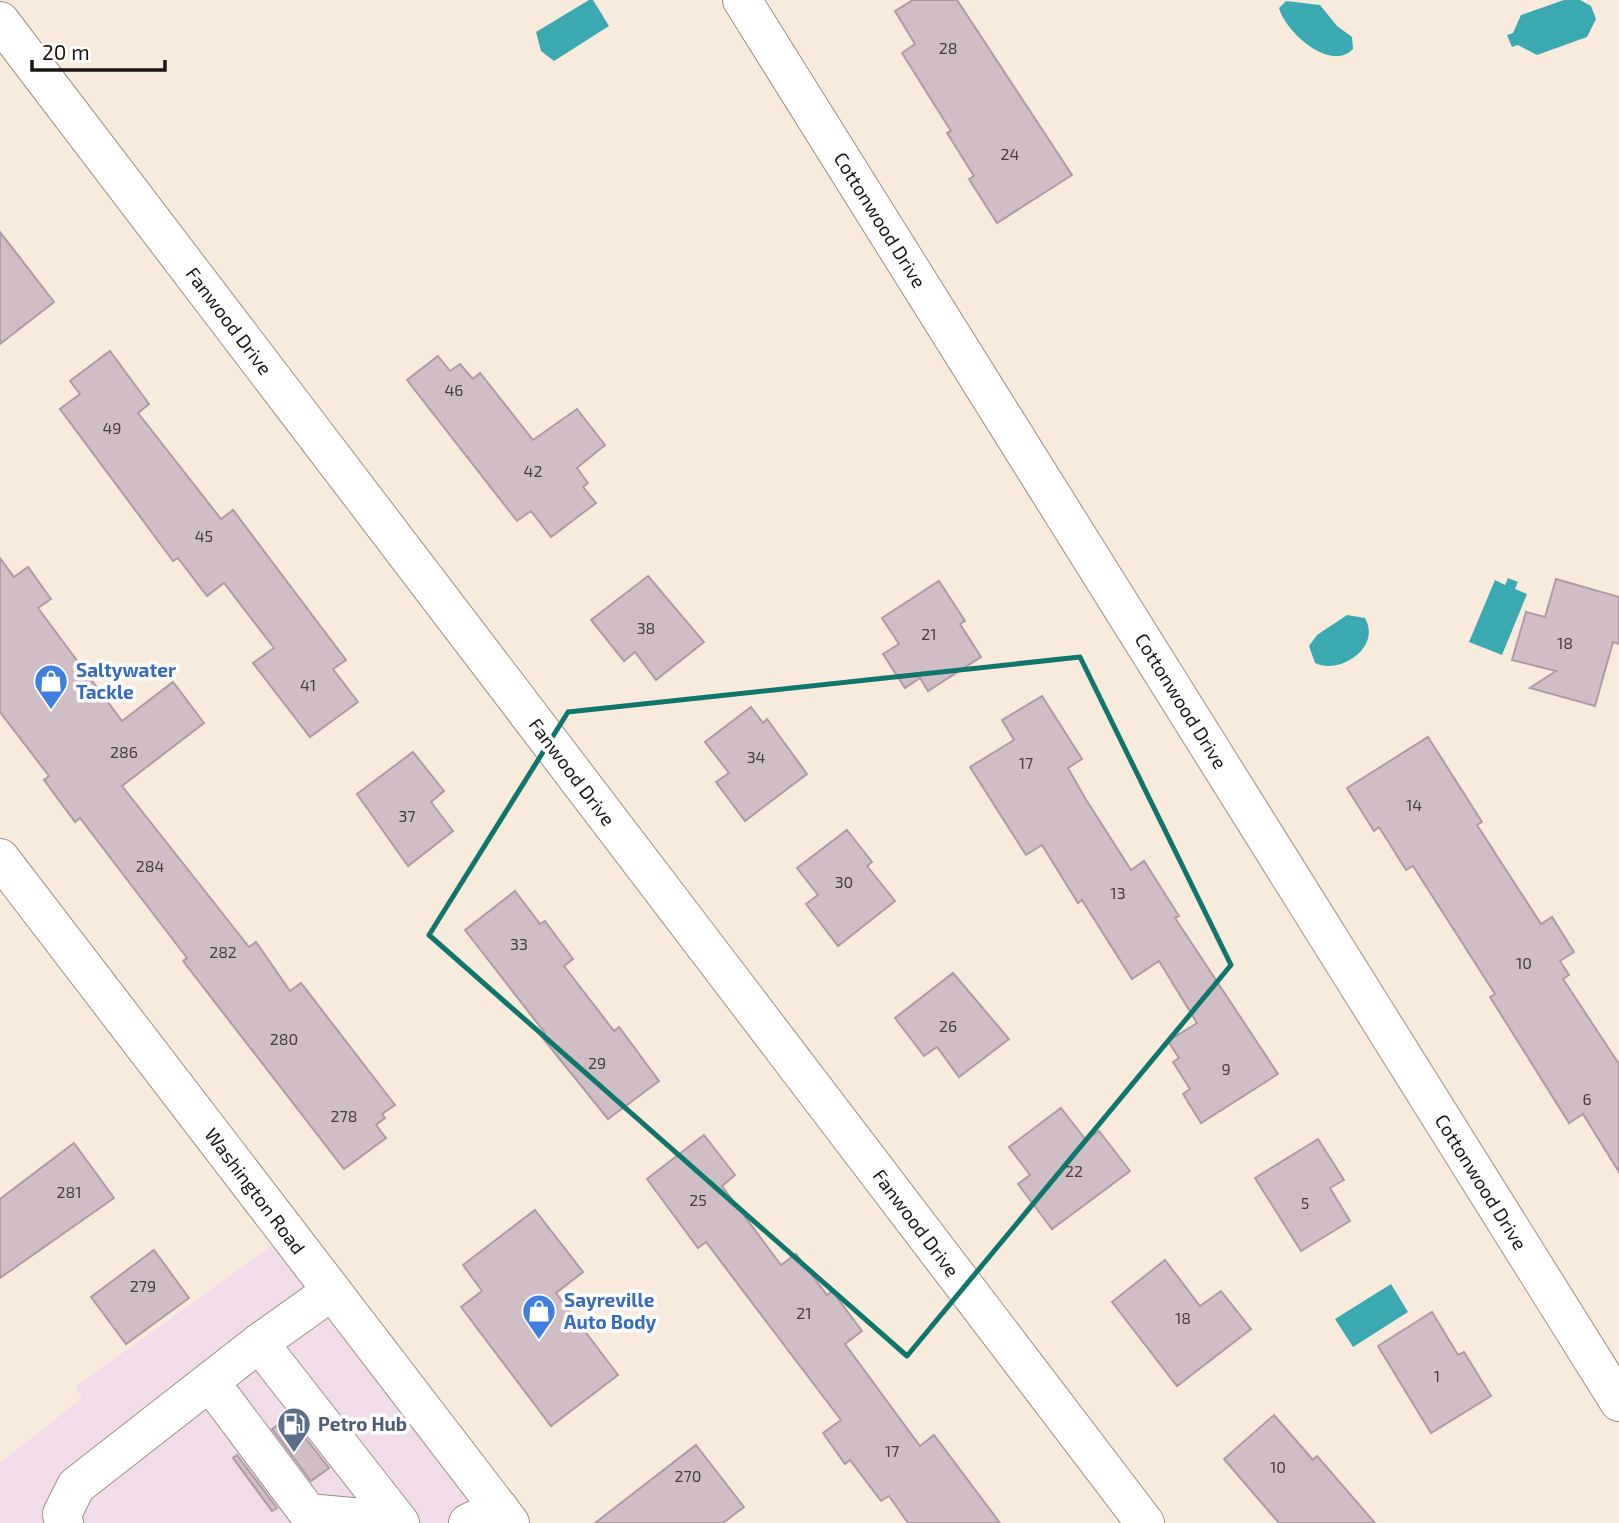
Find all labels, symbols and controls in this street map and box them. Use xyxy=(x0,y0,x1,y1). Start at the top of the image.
scale bar xyxy=(32,28,164,72)
house number: 28 xyxy=(939,38,957,57)
text: 20 m xyxy=(42,39,90,64)
house number: 24 xyxy=(1001,144,1020,163)
street label: Cottonwood Drive xyxy=(830,148,931,292)
street label: Fanwood Drive xyxy=(181,262,277,379)
house number: 46 xyxy=(445,380,464,399)
house number: 49 xyxy=(103,418,122,437)
house number: 42 xyxy=(524,461,542,480)
house number: 45 xyxy=(195,526,213,545)
house number: 38 xyxy=(637,618,655,637)
house number: 21 xyxy=(921,624,937,643)
street label: Cottonwood Drive xyxy=(1131,629,1232,773)
house number: 18 xyxy=(1557,633,1573,652)
place label: Saltywater Tackle xyxy=(76,658,176,703)
shop icon: Saltywater Tackle xyxy=(32,662,70,711)
house number: 41 xyxy=(300,675,316,694)
street label: Fanwood Drive xyxy=(524,713,620,830)
house number: 286 xyxy=(110,742,138,761)
house number: 34 xyxy=(747,747,766,766)
house number: 17 xyxy=(1019,753,1033,772)
house number: 14 xyxy=(1406,795,1422,814)
house number: 37 xyxy=(398,806,416,825)
house number: 284 xyxy=(136,856,164,875)
house number: 30 xyxy=(835,872,853,891)
house number: 13 xyxy=(1110,883,1126,902)
house number: 33 xyxy=(510,934,528,953)
house number: 282 xyxy=(209,942,237,961)
house number: 10 xyxy=(1516,953,1532,972)
house number: 26 xyxy=(939,1016,957,1035)
house number: 280 xyxy=(270,1029,298,1048)
house number: 29 xyxy=(588,1053,606,1072)
house number: 9 xyxy=(1221,1059,1231,1078)
house number: 6 xyxy=(1582,1089,1592,1108)
house number: 278 xyxy=(331,1106,357,1125)
street label: Cottonwood Drive xyxy=(1431,1110,1532,1254)
street label: Washington Road xyxy=(200,1123,310,1258)
house number: 22 xyxy=(1065,1161,1083,1180)
street label: Fanwood Drive xyxy=(868,1164,964,1281)
house number: 281 xyxy=(56,1182,82,1201)
house number: 25 xyxy=(689,1190,707,1209)
house number: 5 xyxy=(1301,1193,1309,1212)
house number: 279 xyxy=(130,1276,156,1295)
place label: Sayreville Auto Body xyxy=(564,1288,656,1334)
shop icon: Sayreville Auto Body xyxy=(520,1292,558,1341)
house number: 21 xyxy=(796,1303,812,1322)
house number: 18 xyxy=(1175,1308,1191,1327)
house number: 1 xyxy=(1434,1366,1440,1385)
fuel station icon: Petro Hub xyxy=(275,1405,313,1454)
place label: Petro Hub xyxy=(318,1412,407,1435)
house number: 17 xyxy=(885,1441,899,1460)
house number: 10 xyxy=(1270,1457,1286,1476)
house number: 270 xyxy=(675,1466,701,1485)

